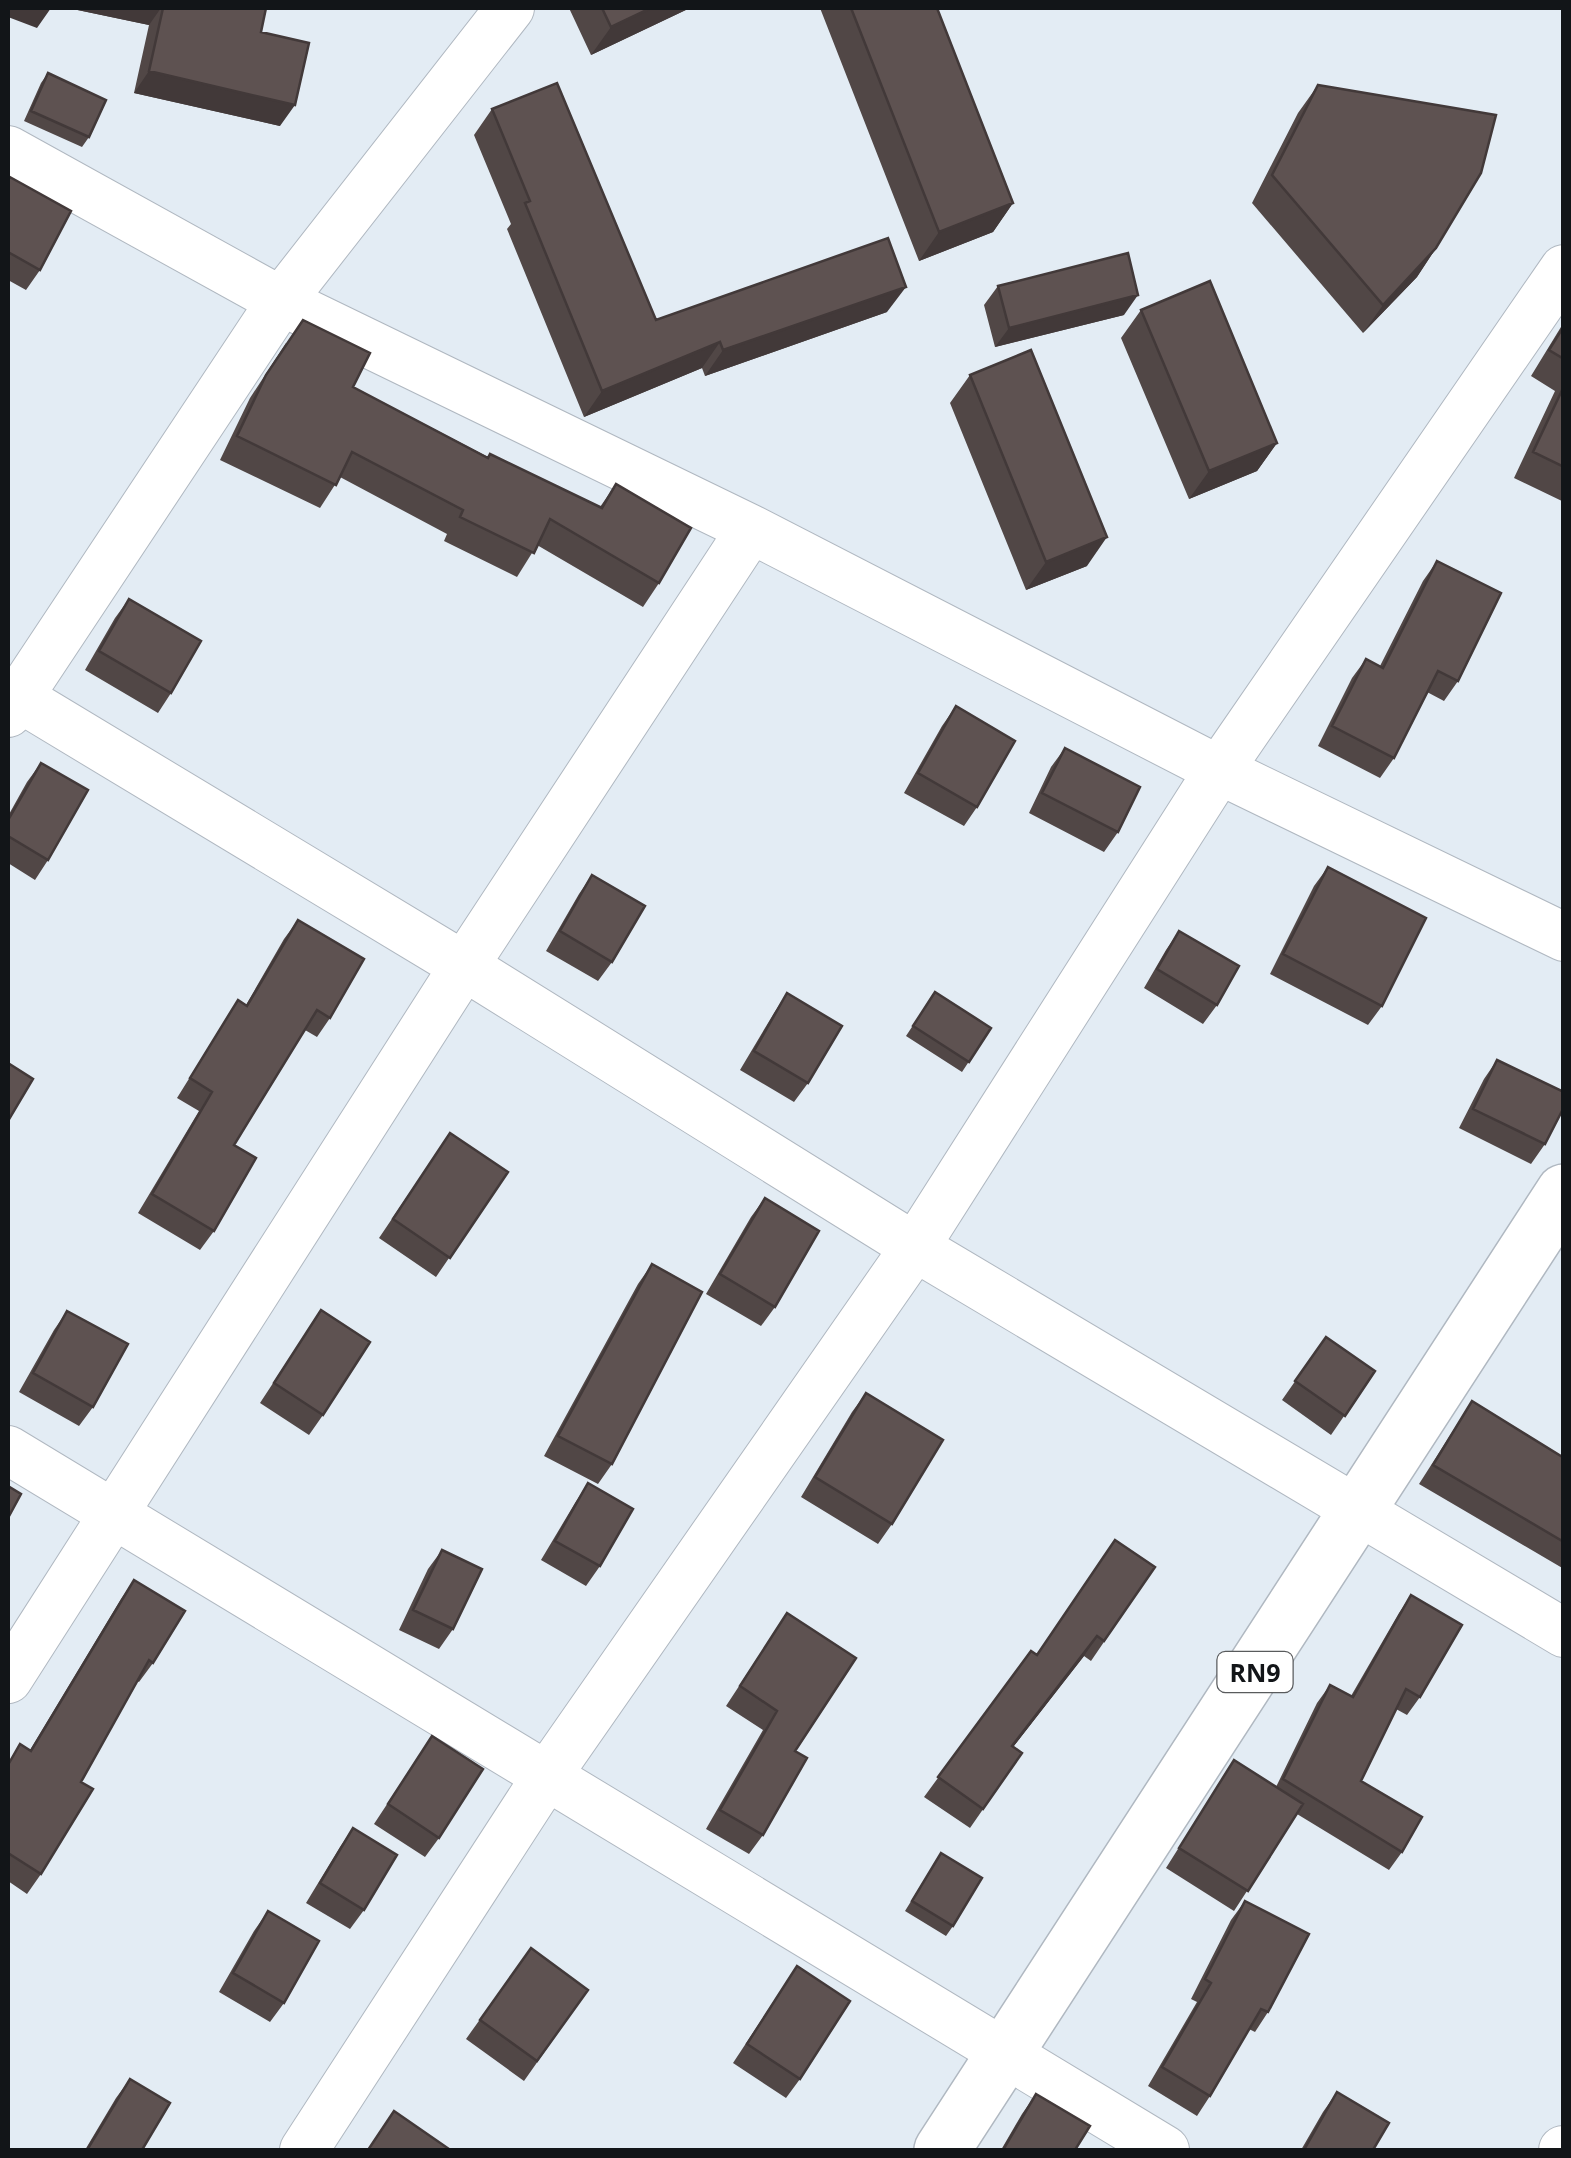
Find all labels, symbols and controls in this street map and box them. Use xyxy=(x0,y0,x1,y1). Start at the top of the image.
road number: RN9 xyxy=(1218,1652,1292,1692)

